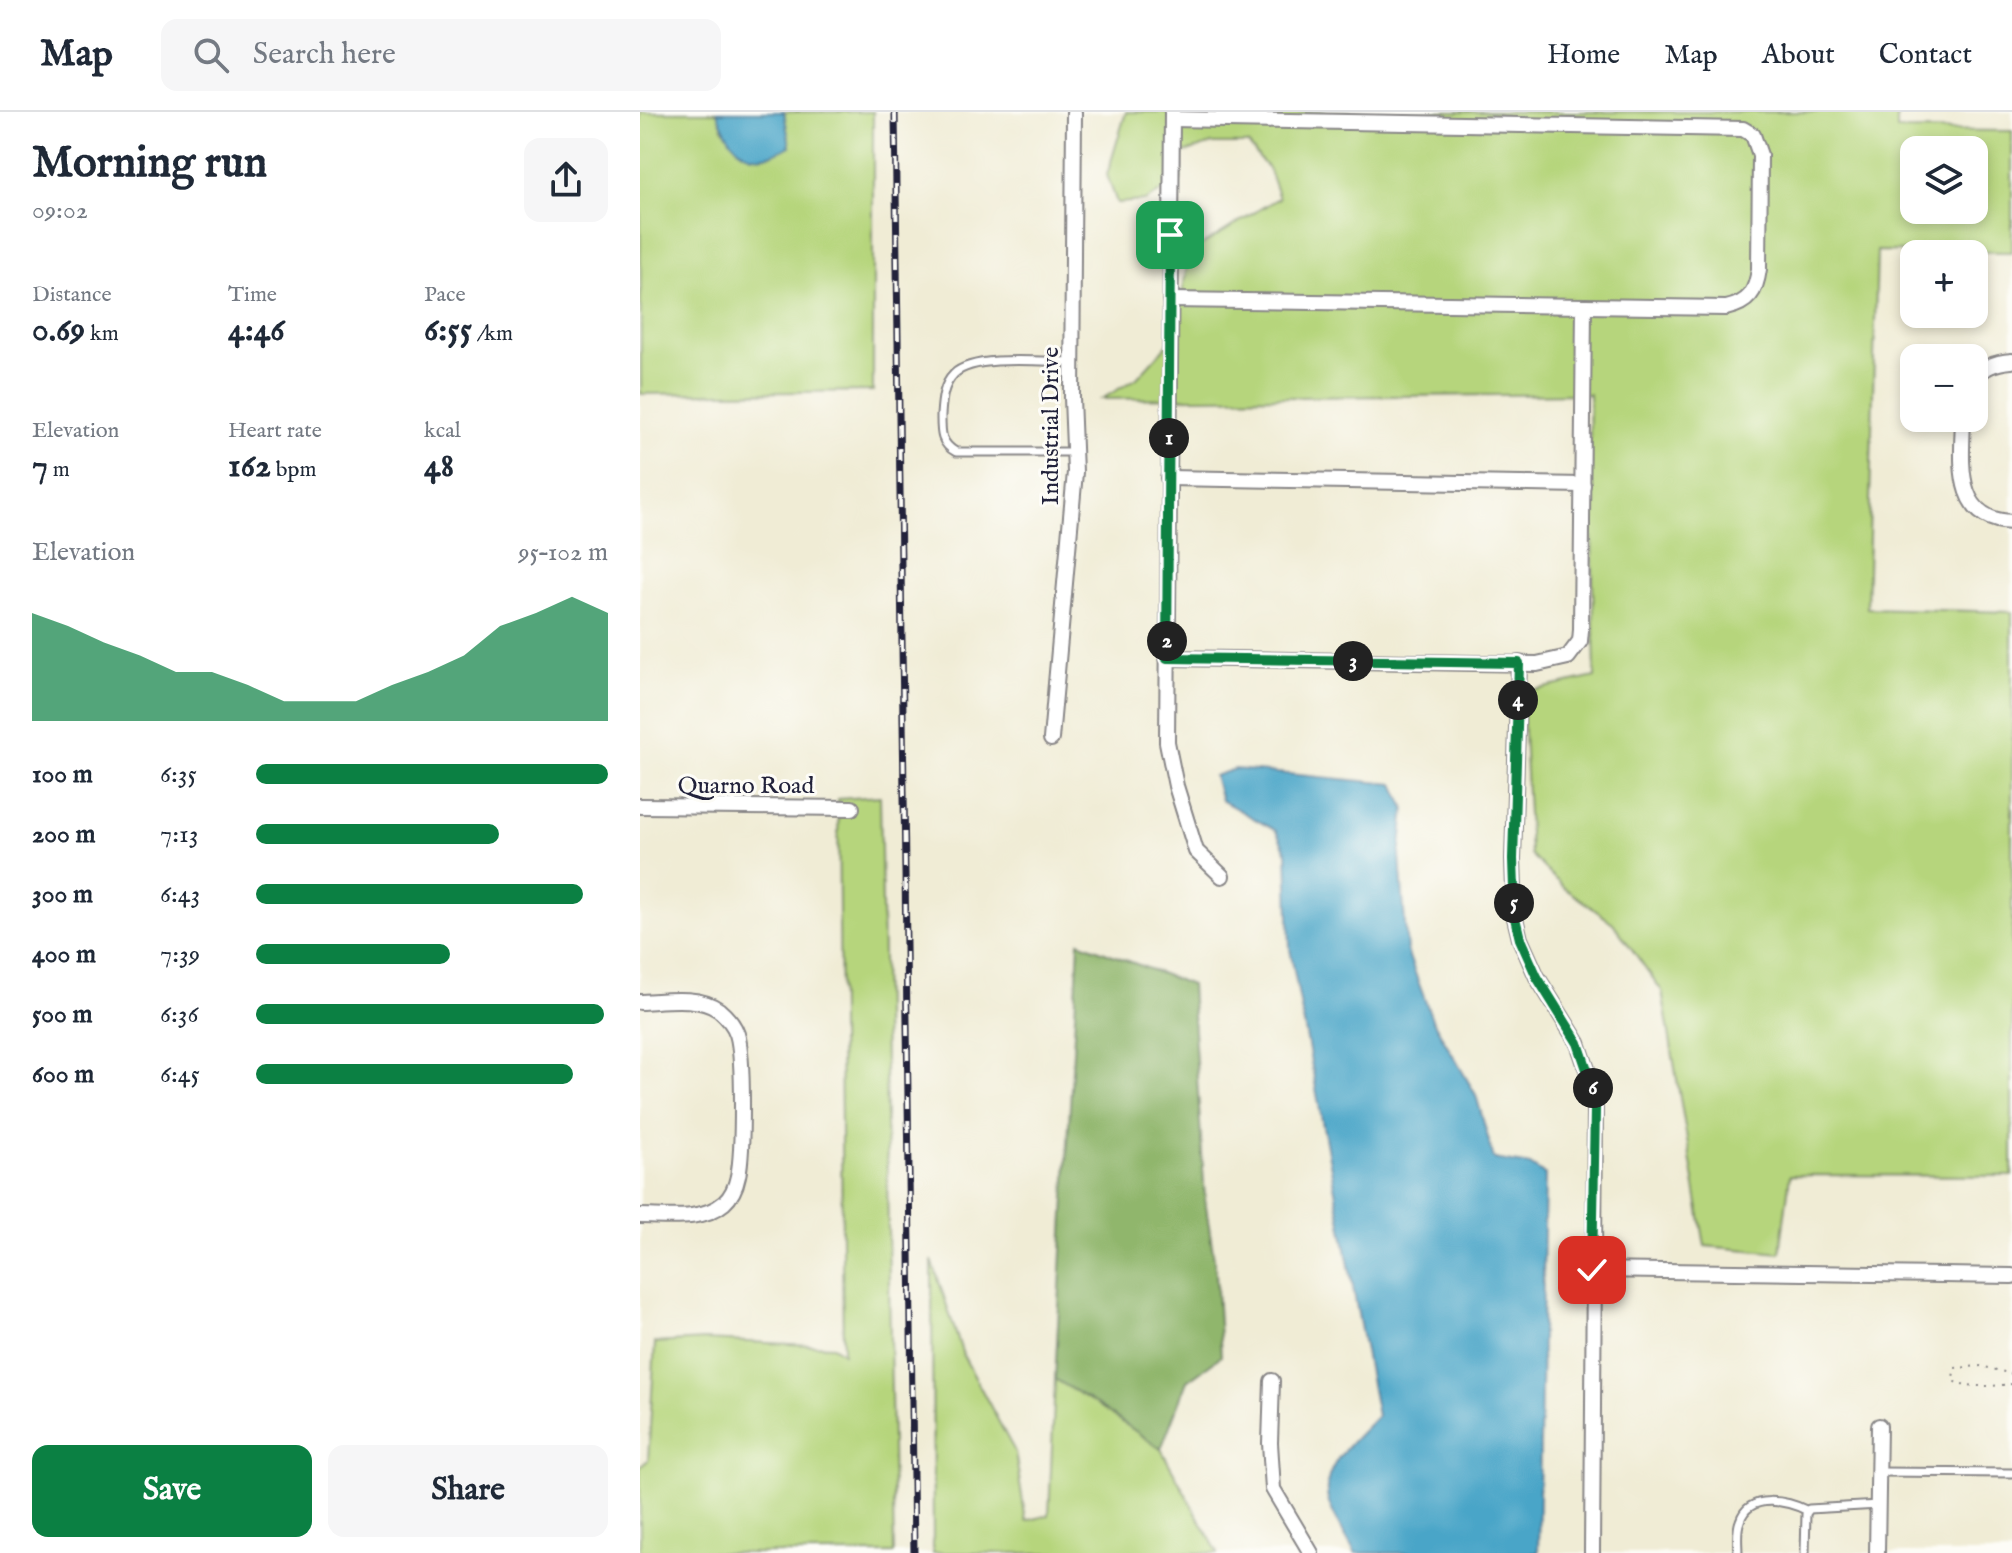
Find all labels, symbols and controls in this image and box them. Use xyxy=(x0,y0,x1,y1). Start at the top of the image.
search box xyxy=(161,19,721,91)
text: Map xyxy=(40,31,113,79)
icon: search xyxy=(189,33,233,77)
text: Search here xyxy=(253,36,396,74)
text: Home xyxy=(1547,38,1620,73)
text: Map xyxy=(1664,38,1718,73)
text: About xyxy=(1762,38,1835,73)
text: Contact xyxy=(1879,38,1972,73)
text: Morning run xyxy=(32,136,267,192)
map controls xyxy=(1900,136,1988,432)
button: layers xyxy=(1900,136,1988,224)
button: share xyxy=(524,138,608,222)
text: 09:02 xyxy=(32,194,88,227)
pin xyxy=(1136,201,1204,269)
icon: arrive xyxy=(1148,213,1192,257)
button: + xyxy=(1900,240,1988,328)
text: Distance xyxy=(32,281,112,309)
text: Time xyxy=(228,281,277,309)
text: Pace xyxy=(424,281,466,309)
text: 0.69 xyxy=(32,309,85,352)
text: 4:46 xyxy=(228,309,285,352)
text: 6:55 xyxy=(424,309,472,352)
text: km xyxy=(85,320,119,348)
text: /km xyxy=(472,320,513,348)
button: − xyxy=(1900,344,1988,432)
street label: Industrial Drive xyxy=(1036,347,1067,505)
text: Elevation xyxy=(32,417,119,445)
text: Heart rate xyxy=(228,417,322,445)
text: kcal xyxy=(424,417,461,445)
pin: 1 xyxy=(1149,418,1189,458)
text: 1 xyxy=(1165,424,1173,452)
text: 7 xyxy=(32,445,48,488)
text: 162 xyxy=(228,445,271,488)
text: 48 xyxy=(424,445,454,488)
text: m xyxy=(48,456,70,484)
text: bpm xyxy=(271,456,316,484)
text: Elevation xyxy=(32,536,135,569)
text: 95–102 m xyxy=(518,536,608,569)
pin: 2 xyxy=(1147,621,1187,661)
text: 2 xyxy=(1162,627,1172,655)
pin: 3 xyxy=(1333,641,1373,681)
text: 3 xyxy=(1349,647,1357,675)
pin: 4 xyxy=(1498,680,1538,720)
text: 4 xyxy=(1513,686,1523,714)
text: 100 m xyxy=(32,758,93,791)
text: 6:35 xyxy=(160,758,197,791)
street label: Quarno Road xyxy=(678,771,814,802)
text: 200 m xyxy=(32,818,96,851)
text: 7:13 xyxy=(160,818,198,851)
text: 300 m xyxy=(32,878,93,911)
text: 6:43 xyxy=(160,878,200,911)
pin: 5 xyxy=(1494,883,1534,923)
text: 5 xyxy=(1510,889,1518,917)
text: 400 m xyxy=(32,938,96,971)
text: 7:39 xyxy=(160,938,200,971)
text: 500 m xyxy=(32,998,93,1031)
text: 6:36 xyxy=(160,998,199,1031)
text: 600 m xyxy=(32,1058,94,1091)
text: 6:45 xyxy=(160,1058,200,1091)
pin: 6 xyxy=(1573,1068,1613,1108)
text: 6 xyxy=(1588,1074,1598,1102)
pin xyxy=(1558,1236,1626,1304)
icon: check xyxy=(1570,1248,1614,1292)
button: Save xyxy=(32,1445,312,1537)
button: Share xyxy=(328,1445,608,1537)

